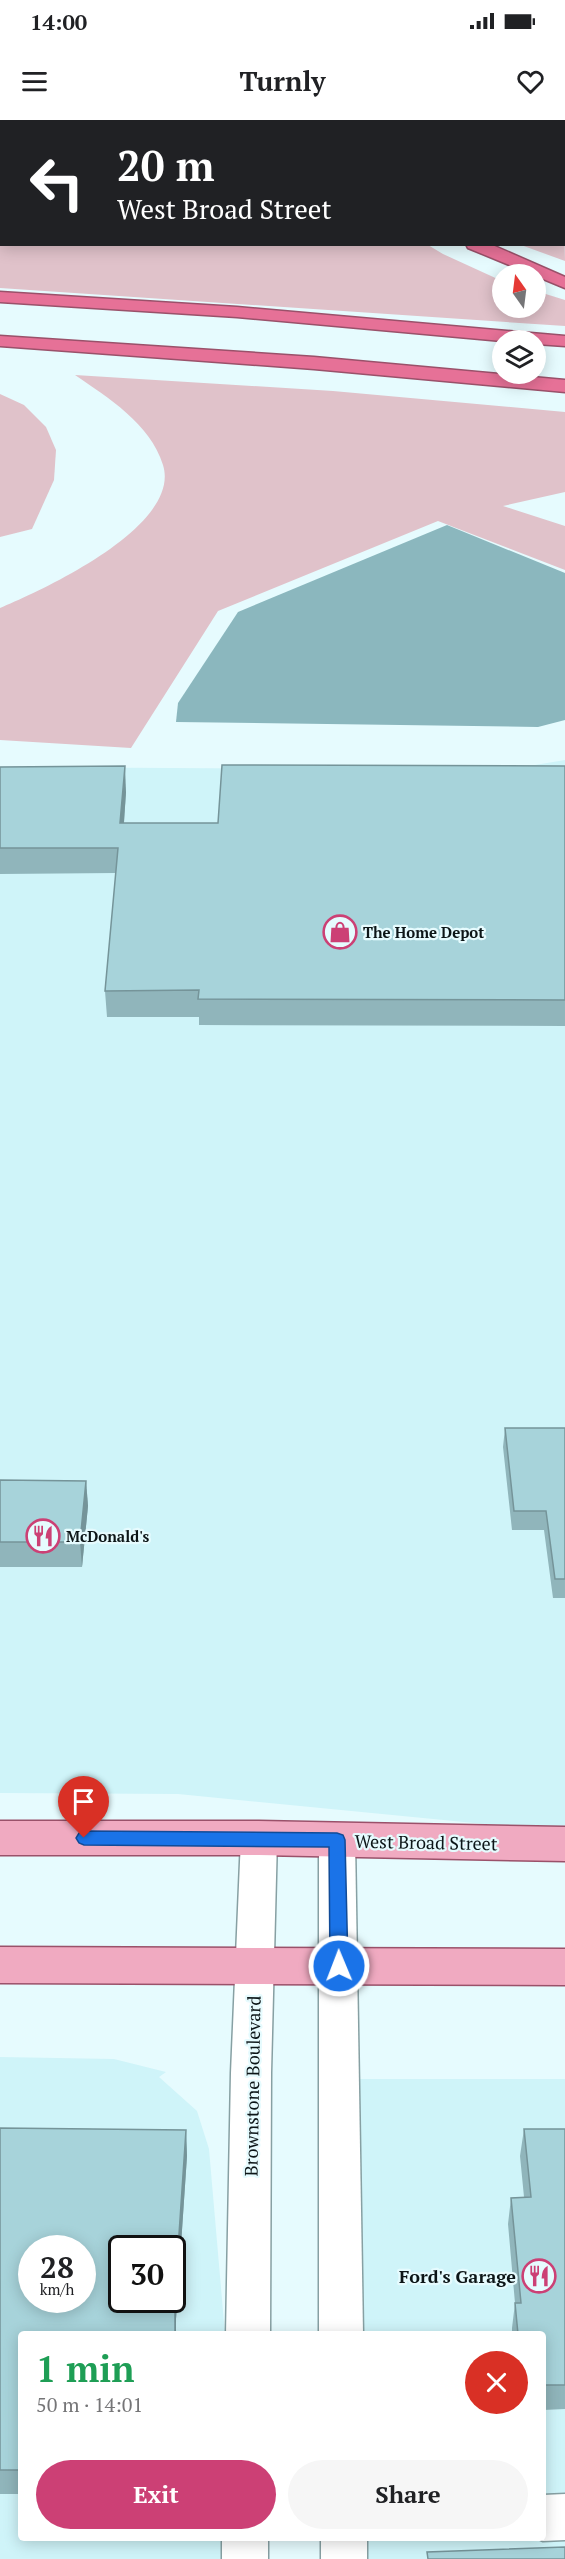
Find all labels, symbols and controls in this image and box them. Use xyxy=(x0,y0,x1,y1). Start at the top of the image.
text: 14:00 xyxy=(30,7,87,36)
text: Turnly xyxy=(239,63,326,99)
icon: menu xyxy=(18,65,51,98)
icon: heart xyxy=(514,65,547,98)
text: 20 m xyxy=(117,137,215,193)
icon: left xyxy=(18,144,96,222)
text: West Broad Street xyxy=(117,191,331,227)
north arrow xyxy=(492,264,546,318)
map controls xyxy=(492,264,546,384)
button: layers xyxy=(492,330,546,384)
shop icon: The Home Depot xyxy=(322,914,358,950)
place label: The Home Depot xyxy=(363,922,484,942)
restaurant icon: McDonald's xyxy=(25,1518,61,1554)
place label: McDonald's xyxy=(66,1526,150,1546)
pin xyxy=(58,1776,109,1838)
icon: arrive xyxy=(67,1785,100,1818)
street label: West Broad Street xyxy=(354,1829,498,1855)
position arrow xyxy=(307,1934,371,1998)
street label: Brownstone Boulevard xyxy=(238,1995,266,2177)
speed limit sign: 30 xyxy=(108,2235,186,2313)
text: 28 xyxy=(40,2247,74,2287)
restaurant icon: Ford's Garage xyxy=(521,2258,557,2294)
place label: Ford's Garage xyxy=(399,2264,516,2288)
text: km/h xyxy=(40,2279,74,2299)
text: 1 min xyxy=(36,2345,134,2392)
button: close xyxy=(465,2351,528,2414)
text: 50 m · 14:01 xyxy=(36,2391,143,2418)
button: Exit xyxy=(36,2460,276,2529)
button: Share xyxy=(288,2460,528,2529)

